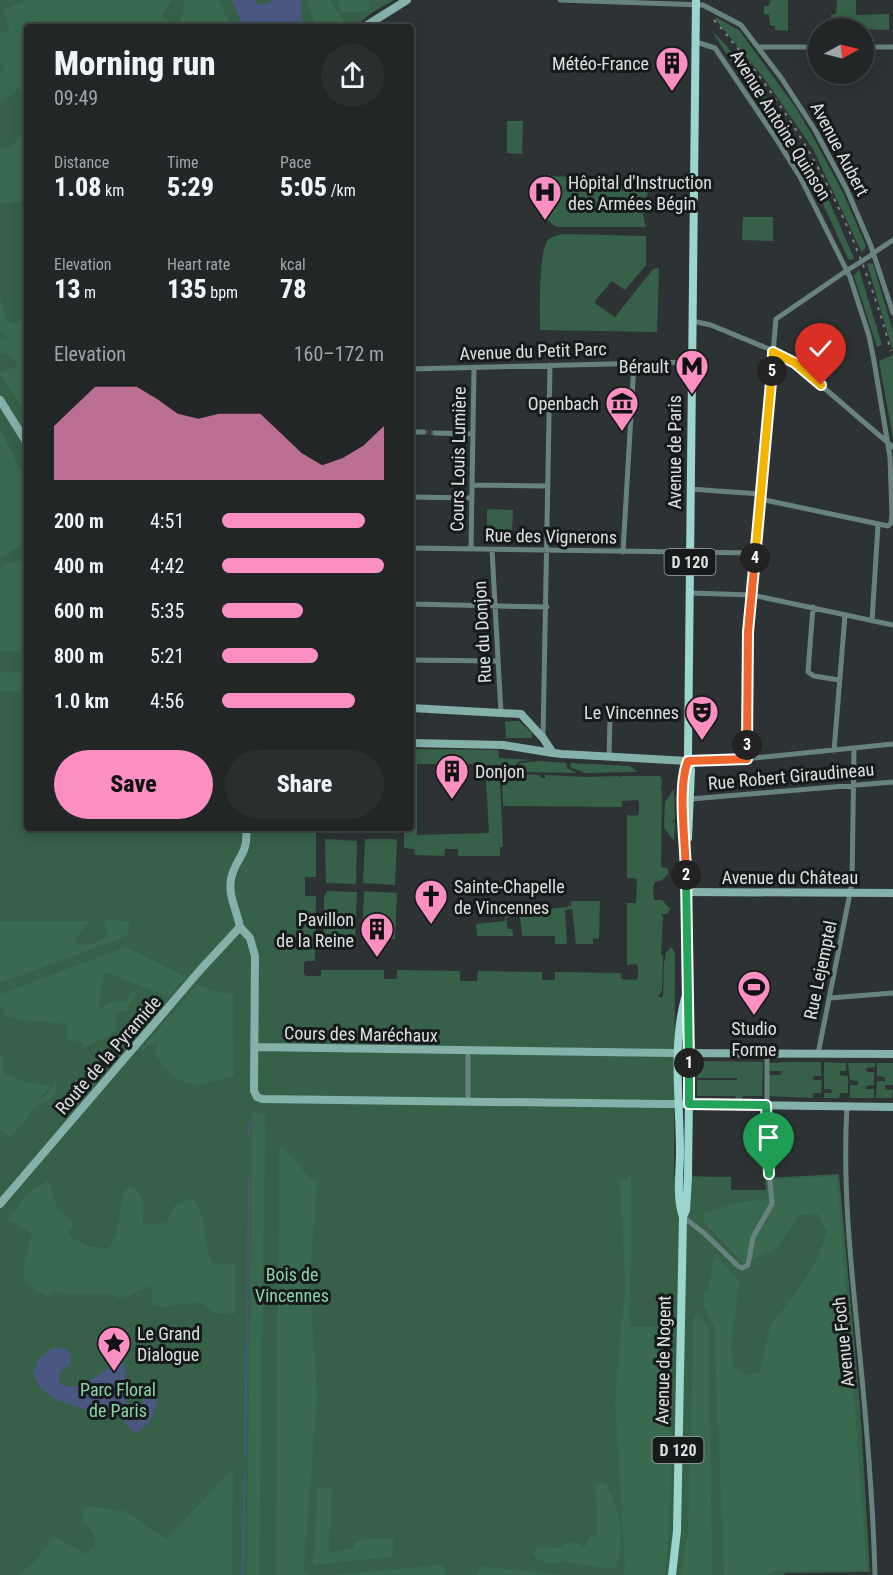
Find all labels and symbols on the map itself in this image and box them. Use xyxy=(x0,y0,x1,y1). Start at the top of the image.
north arrow xyxy=(808,18,874,84)
building icon: Météo-France xyxy=(654,45,690,92)
street label: Avenue Antoine Quinson xyxy=(726,46,836,204)
place label: Météo-France xyxy=(552,53,649,74)
street label: Avenue Aubert xyxy=(806,98,874,200)
place label: Hôpital d'Instruction des Armées Bégin xyxy=(568,172,712,214)
hospital icon: Hôpital d'Instruction des Armées Bégin xyxy=(527,174,563,221)
pin xyxy=(795,323,846,385)
street label: Avenue du Petit Parc xyxy=(459,338,607,364)
metro station icon: Bérault xyxy=(674,348,710,395)
place label: Bérault xyxy=(619,356,669,377)
pin: 5 xyxy=(757,356,787,386)
museum icon: Openbach xyxy=(604,385,640,432)
street label: Cours Louis Lumière xyxy=(446,386,470,532)
place label: Openbach xyxy=(528,393,599,414)
street label: Avenue de Paris xyxy=(664,395,685,509)
street label: Rue des Vignerons xyxy=(485,524,617,548)
pin: 4 xyxy=(740,543,770,573)
road number: D 120 xyxy=(664,549,716,575)
street label: Rue du Donjon xyxy=(469,580,495,684)
theatre icon: Le Vincennes xyxy=(684,694,720,741)
place label: Le Vincennes xyxy=(584,702,679,723)
pin: 3 xyxy=(732,730,762,760)
building icon: Donjon xyxy=(434,753,470,800)
street label: Rue Robert Giraudineau xyxy=(707,758,875,794)
place label: Donjon xyxy=(475,761,525,782)
pin: 2 xyxy=(671,860,701,890)
street label: Avenue du Château xyxy=(722,867,858,888)
place label: Sainte-Chapelle de Vincennes xyxy=(454,876,565,918)
church icon: Sainte-Chapelle de Vincennes xyxy=(413,878,449,925)
place label: Pavillon de la Reine xyxy=(276,909,354,951)
building icon: Pavillon de la Reine xyxy=(359,911,395,958)
street label: Rue Lejemptel xyxy=(799,919,841,1021)
sports icon: Studio Forme xyxy=(736,969,772,1016)
street label: Route de la Pyramide xyxy=(51,992,165,1118)
place label: Studio Forme xyxy=(731,1018,777,1060)
street label: Cours des Maréchaux xyxy=(284,1022,438,1046)
pin: 1 xyxy=(674,1048,704,1078)
pin xyxy=(743,1112,794,1174)
park label: Bois de Vincennes xyxy=(255,1264,329,1306)
street label: Avenue de Nogent xyxy=(651,1295,675,1425)
street label: Avenue Foch xyxy=(828,1296,858,1388)
place label: Le Grand Dialogue xyxy=(137,1323,200,1365)
place icon: Le Grand Dialogue xyxy=(96,1325,132,1372)
park label: Parc Floral de Paris xyxy=(80,1379,156,1421)
road number: D 120 xyxy=(652,1437,704,1463)

